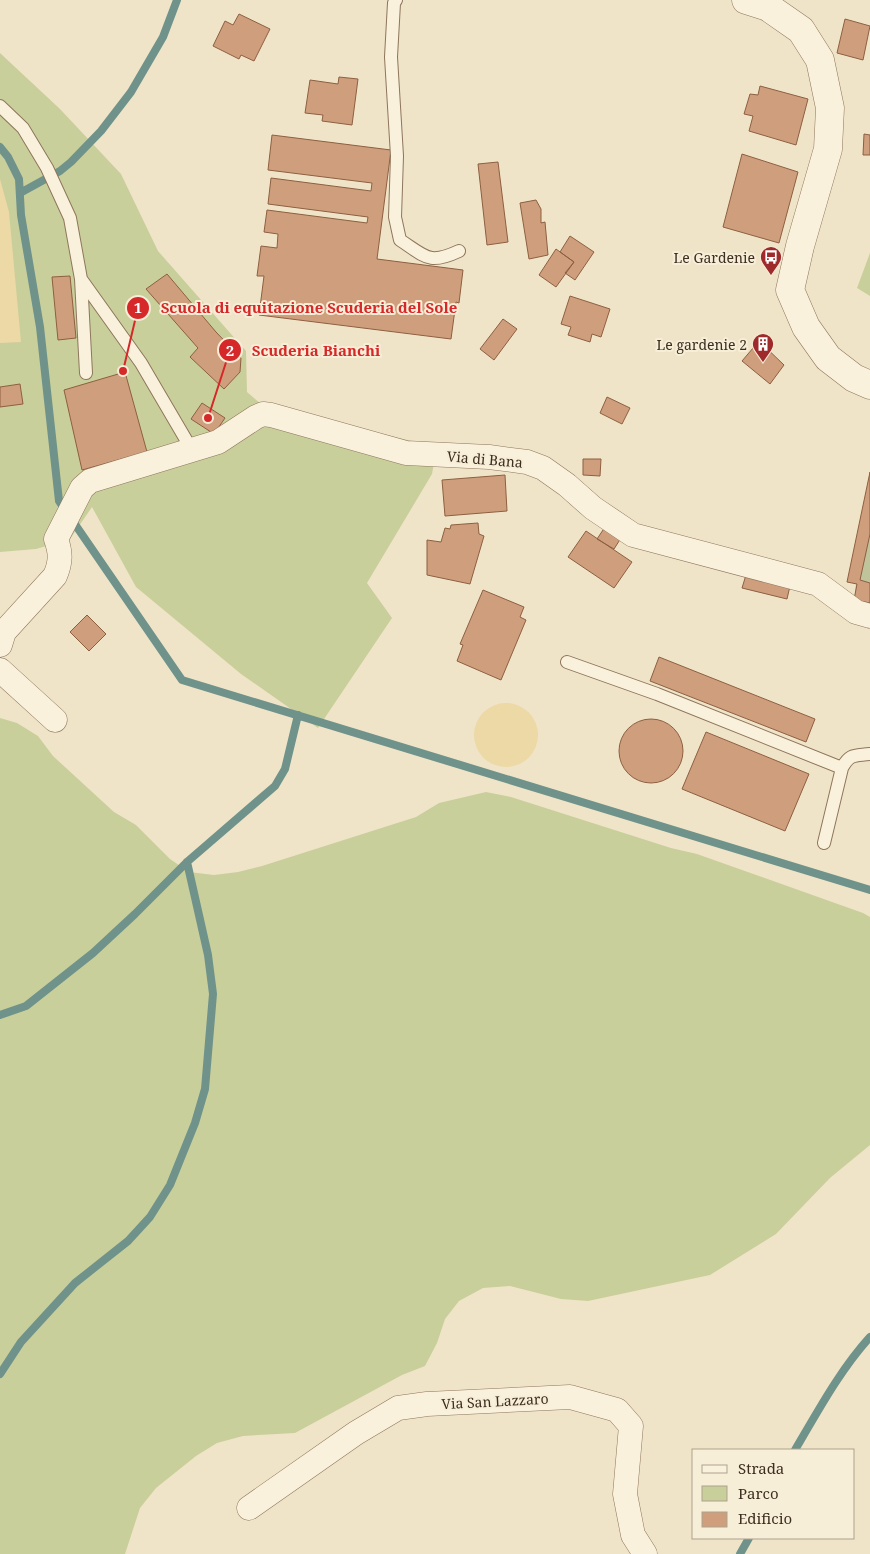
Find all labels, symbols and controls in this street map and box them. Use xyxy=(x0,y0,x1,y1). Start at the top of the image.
bus stop icon: Le Gardenie xyxy=(759,245,783,276)
place label: Le Gardenie xyxy=(674,248,755,267)
callout: Scuola di equitazione Scuderia del Sole xyxy=(126,293,467,323)
text: 1 xyxy=(134,297,142,317)
text: Scuola di equitazione Scuderia del Sole xyxy=(161,297,457,317)
building icon: Le gardenie 2 xyxy=(751,332,775,363)
callout: Scuderia Bianchi xyxy=(217,335,391,365)
place label: Le gardenie 2 xyxy=(657,335,747,354)
text: 2 xyxy=(226,340,234,360)
text: Scuderia Bianchi xyxy=(252,340,381,360)
street label: Via di Bana xyxy=(446,446,524,472)
street label: Via San Lazzaro xyxy=(441,1389,549,1413)
legend xyxy=(692,1449,855,1539)
text: Strada xyxy=(738,1458,784,1478)
text: Parco xyxy=(738,1483,779,1503)
text: Edificio xyxy=(738,1508,792,1528)

